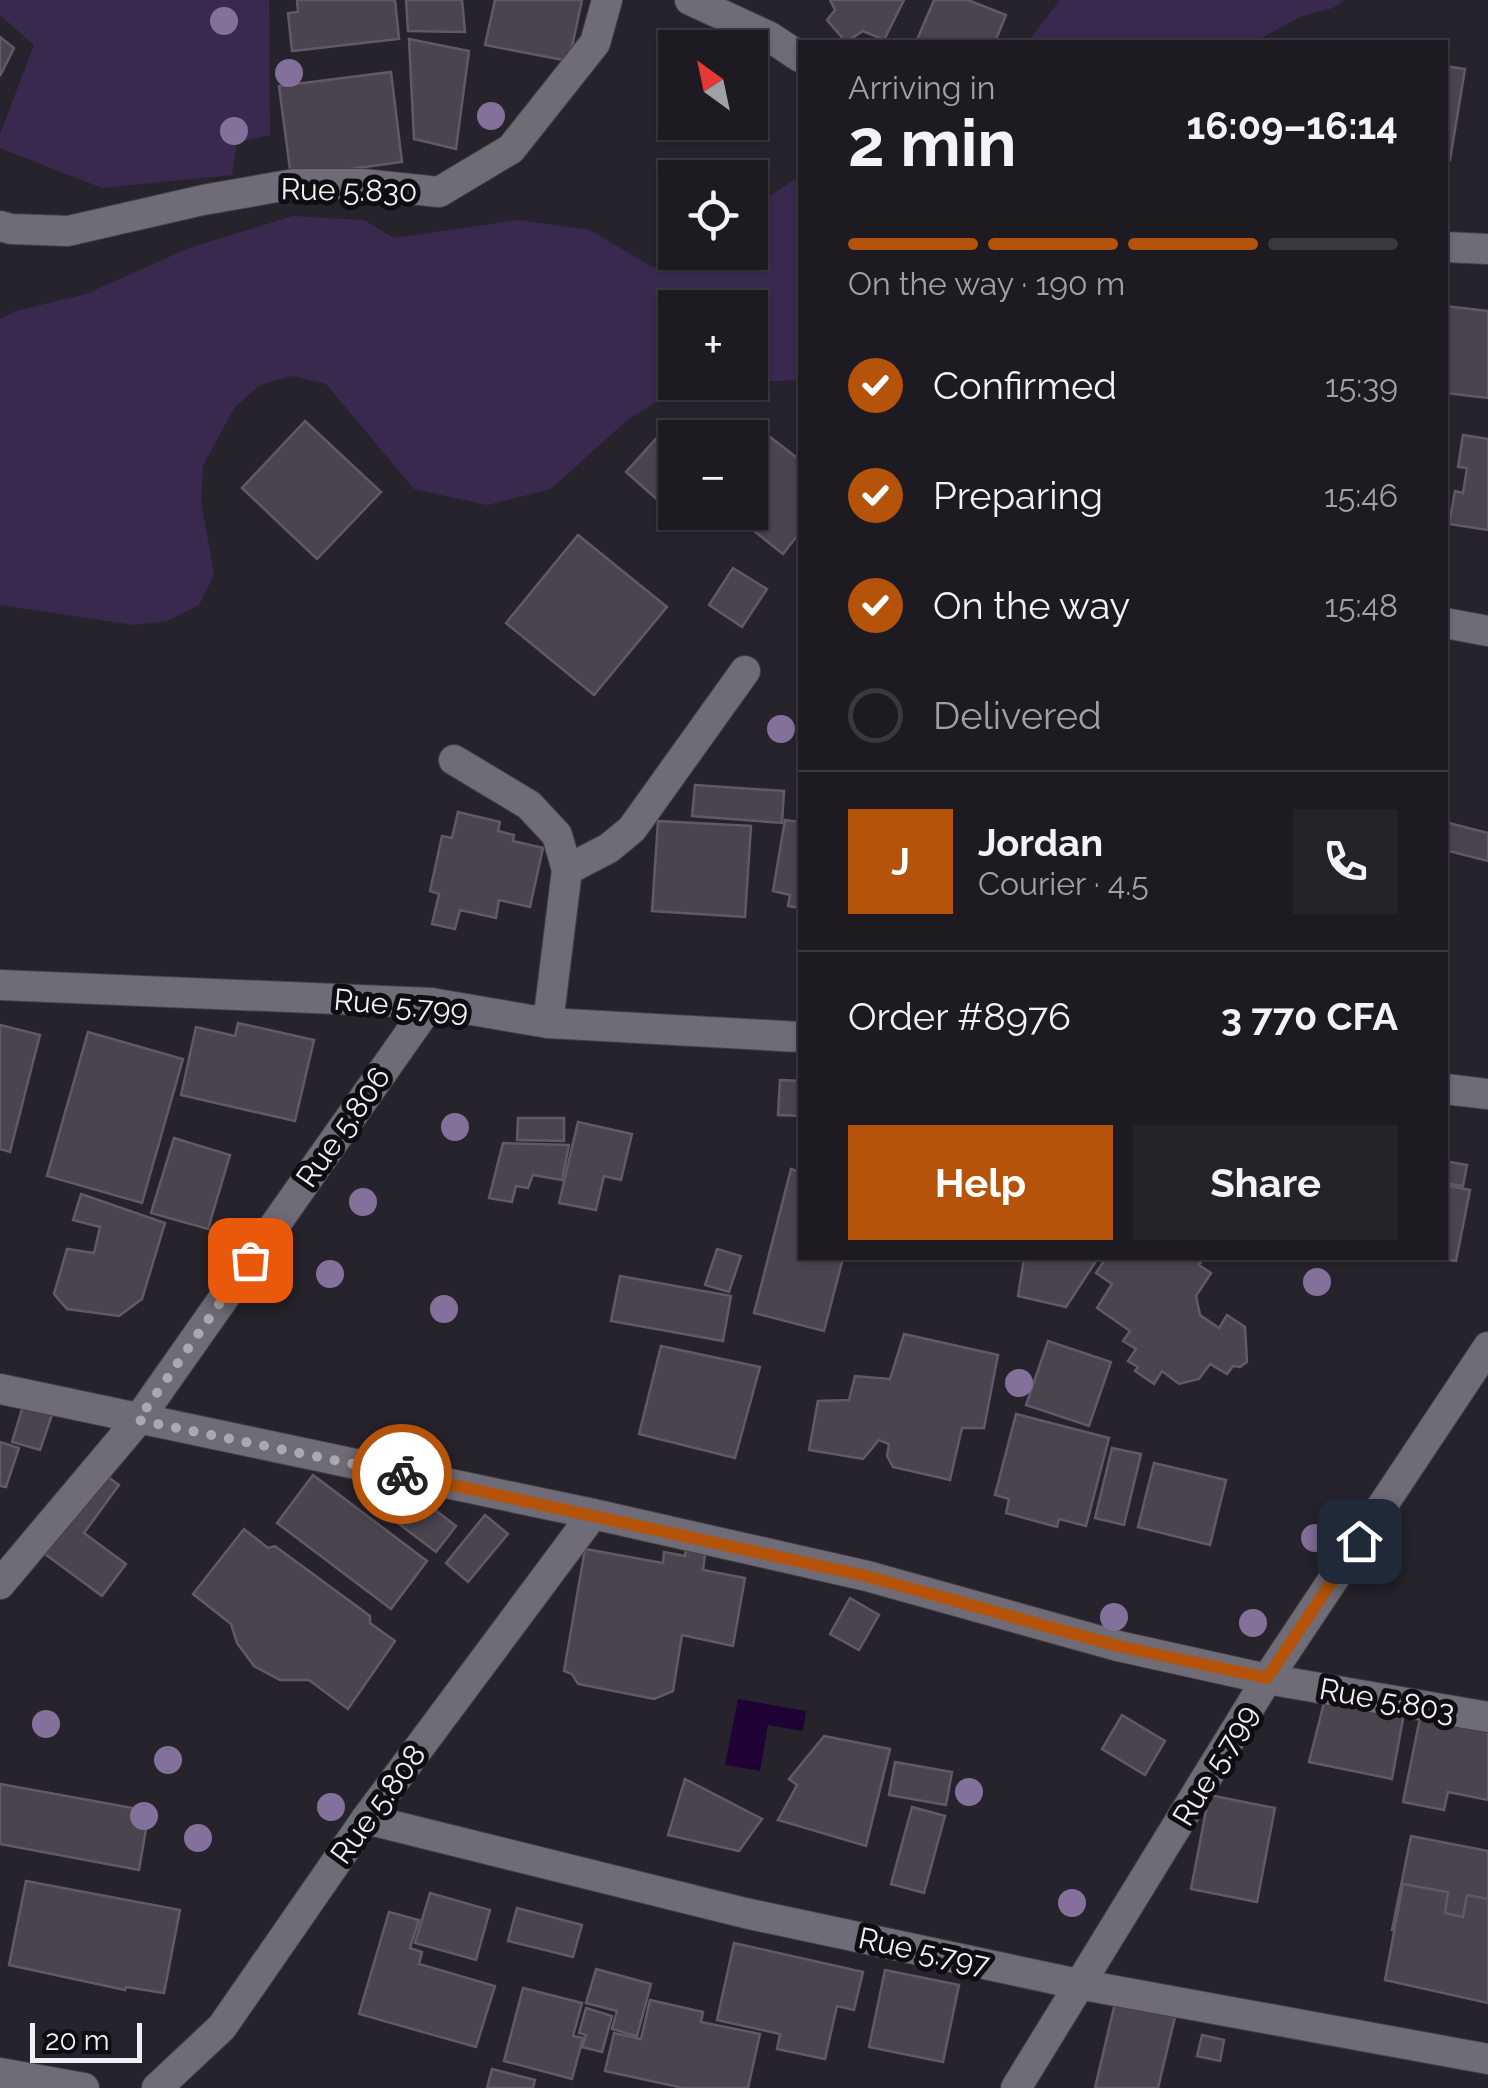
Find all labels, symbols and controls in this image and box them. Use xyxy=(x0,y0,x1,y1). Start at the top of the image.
north arrow xyxy=(658,30,768,140)
map controls xyxy=(658,30,768,530)
text: Arriving in xyxy=(848,69,995,106)
text: 16:09–16:14 xyxy=(1186,103,1398,148)
text: 2 min xyxy=(848,105,1017,181)
button: locate xyxy=(658,160,768,270)
street label: Rue 5.830 xyxy=(280,171,418,209)
text: On the way · 190 m xyxy=(848,265,1125,302)
button: + xyxy=(658,290,768,400)
icon: check xyxy=(848,358,903,413)
text: Confirmed xyxy=(933,363,1117,408)
text: 15:39 xyxy=(1325,367,1398,404)
button: − xyxy=(658,420,768,530)
icon: check xyxy=(848,468,903,523)
text: Preparing xyxy=(933,473,1103,518)
text: 15:46 xyxy=(1324,477,1398,514)
icon: check xyxy=(848,578,903,633)
text: On the way xyxy=(933,583,1130,628)
text: 15:48 xyxy=(1324,587,1398,624)
text: Delivered xyxy=(933,693,1102,738)
button: phone xyxy=(1293,809,1398,914)
text: Jordan xyxy=(978,820,1103,865)
text: J xyxy=(891,839,910,884)
text: Courier · 4.5 xyxy=(978,865,1149,902)
street label: Rue 5.799 xyxy=(332,982,470,1028)
text: Order #8976 xyxy=(848,994,1071,1039)
text: 3 770 CFA xyxy=(1221,994,1398,1039)
street label: Rue 5.806 xyxy=(289,1060,397,1194)
button: Help xyxy=(848,1125,1113,1240)
button: Share xyxy=(1133,1125,1398,1240)
pin xyxy=(208,1218,293,1303)
icon: bag xyxy=(223,1233,278,1288)
courier xyxy=(352,1424,452,1524)
icon: bike xyxy=(375,1447,430,1502)
pin xyxy=(1317,1499,1402,1584)
icon: home xyxy=(1332,1514,1387,1569)
street label: Rue 5.803 xyxy=(1317,1671,1457,1729)
street label: Rue 5.799 xyxy=(1165,1698,1265,1832)
street label: Rue 5.808 xyxy=(323,1738,433,1870)
street label: Rue 5.797 xyxy=(855,1920,993,1982)
scale bar xyxy=(30,2018,142,2062)
text: 20 m xyxy=(45,2024,110,2057)

